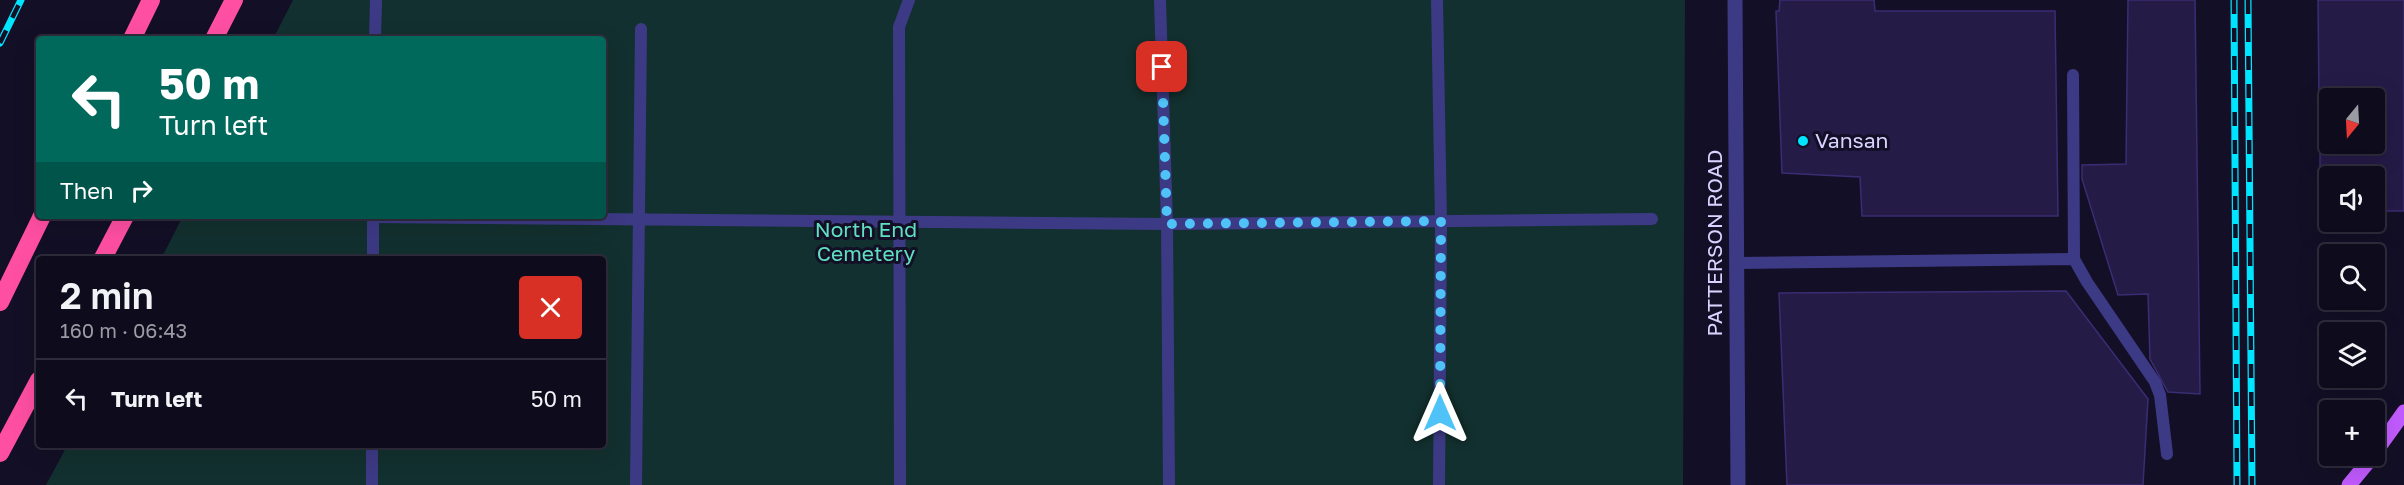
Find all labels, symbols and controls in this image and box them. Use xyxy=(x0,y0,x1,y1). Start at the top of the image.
pin xyxy=(1136,41,1187,92)
icon: arrive xyxy=(1145,50,1178,83)
text: 50 m xyxy=(159,58,259,108)
icon: left xyxy=(60,60,138,138)
north arrow xyxy=(2319,88,2385,154)
map controls xyxy=(2319,88,2385,466)
text: Turn left xyxy=(159,109,268,141)
place label: Vansan xyxy=(1815,127,1889,153)
marker: Vansan xyxy=(1796,134,1810,148)
street label: PATTERSON ROAD xyxy=(1701,150,1727,336)
button: sound xyxy=(2319,166,2385,232)
icon: right xyxy=(125,174,158,207)
text: Then xyxy=(60,177,113,204)
park label: North End Cemetery xyxy=(815,216,917,266)
button: search xyxy=(2319,244,2385,310)
text: 2 min xyxy=(60,274,154,317)
button: close xyxy=(519,276,582,339)
text: 160 m · 06:43 xyxy=(60,318,187,342)
button: layers xyxy=(2319,322,2385,388)
position arrow xyxy=(1408,381,1472,445)
icon: left xyxy=(60,382,93,415)
text: Turn left xyxy=(111,385,202,412)
text: 50 m xyxy=(531,385,582,412)
button: + xyxy=(2319,400,2385,466)

